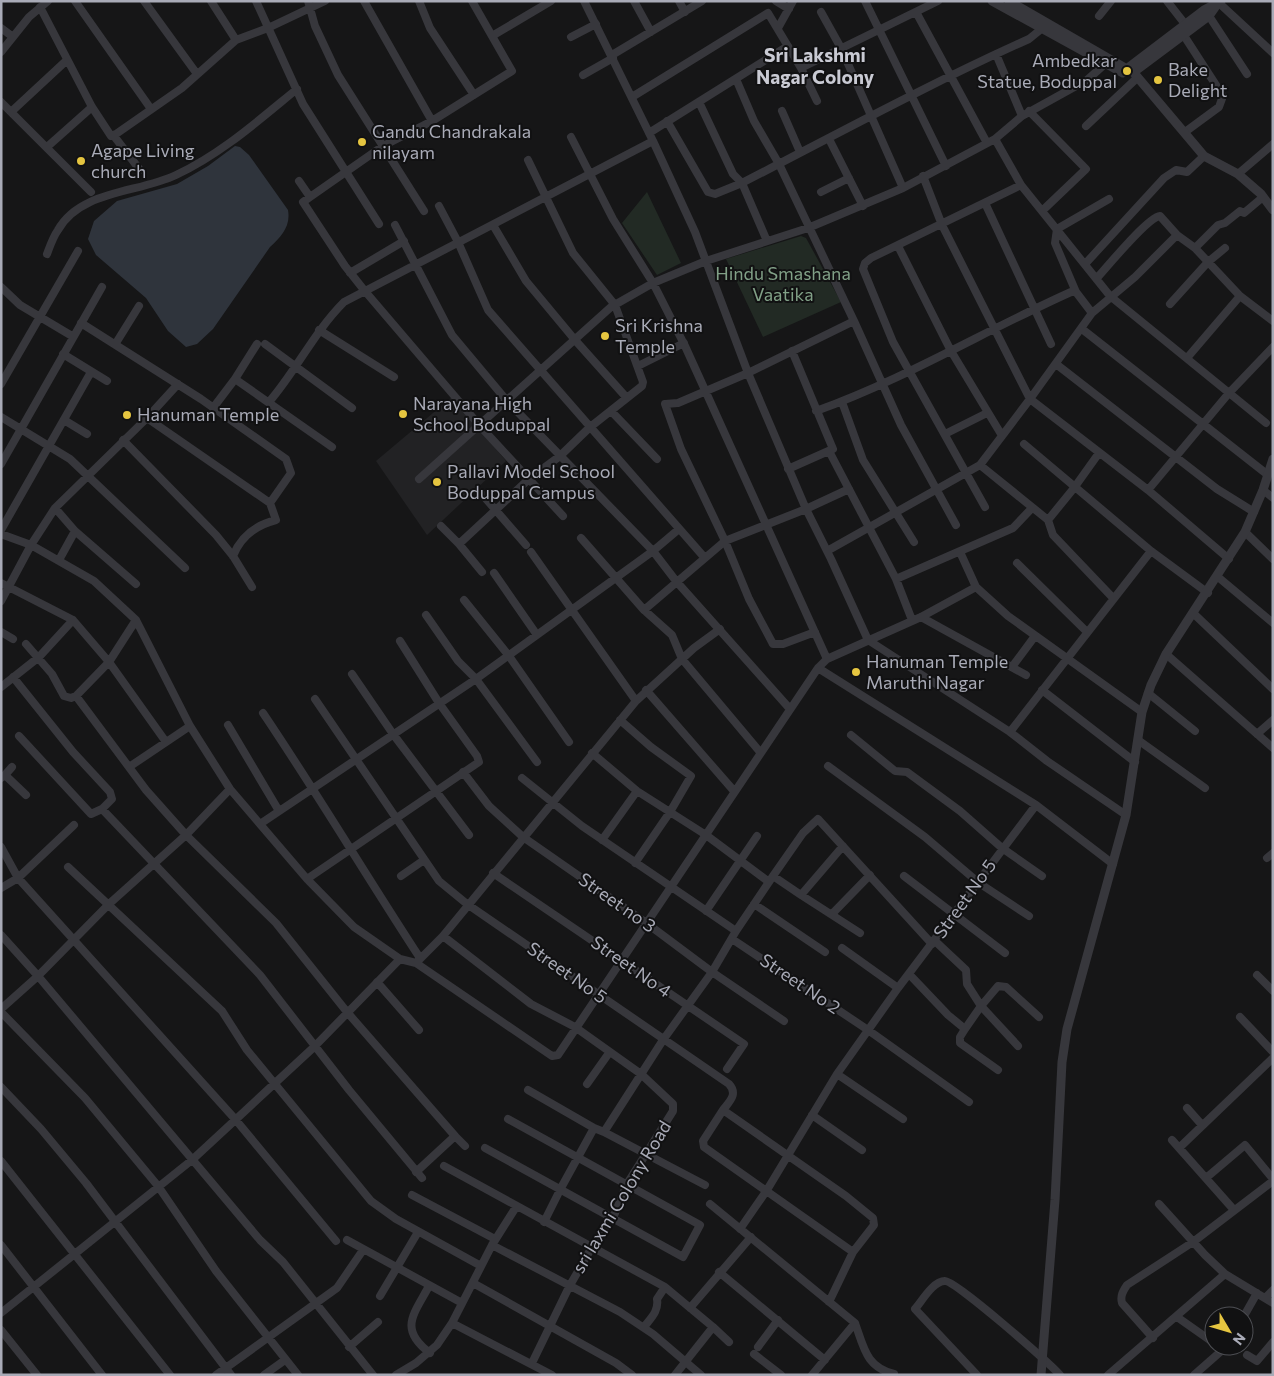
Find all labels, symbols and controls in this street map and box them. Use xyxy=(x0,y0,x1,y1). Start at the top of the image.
district label: Sri Lakshmi Nagar Colony xyxy=(756,43,875,88)
place label: Ambedkar Statue, Boduppal xyxy=(977,49,1117,92)
place label: Bake Delight xyxy=(1168,58,1227,101)
marker: Ambedkar Statue, Boduppal xyxy=(1121,65,1133,77)
marker: Bake Delight xyxy=(1152,74,1164,86)
place label: Gandu Chandrakala nilayam xyxy=(372,120,531,163)
marker: Gandu Chandrakala nilayam xyxy=(356,136,368,148)
place label: Agape Living church xyxy=(91,139,195,182)
marker: Agape Living church xyxy=(75,155,87,167)
park label: Hindu Smashana Vaatika xyxy=(715,262,851,305)
place label: Sri Krishna Temple xyxy=(615,314,703,357)
marker: Sri Krishna Temple xyxy=(599,330,611,342)
place label: Narayana High School Boduppal xyxy=(413,392,550,435)
place label: Hanuman Temple xyxy=(137,403,279,425)
marker: Narayana High School Boduppal xyxy=(397,408,409,420)
marker: Hanuman Temple xyxy=(121,409,133,421)
place label: Pallavi Model School Boduppal Campus xyxy=(447,460,615,503)
marker: Pallavi Model School Boduppal Campus xyxy=(431,476,443,488)
place label: Hanuman Temple Maruthi Nagar xyxy=(866,650,1008,693)
marker: Hanuman Temple Maruthi Nagar xyxy=(850,666,862,678)
street label: Street No 5 xyxy=(928,855,1000,942)
street label: Street no 3 xyxy=(575,868,660,937)
street label: Street No 4 xyxy=(587,931,676,1002)
street label: Street No 5 xyxy=(523,937,612,1008)
street label: Street No 2 xyxy=(756,948,845,1018)
street label: sri laxmi Colony Road xyxy=(567,1116,675,1277)
north arrow xyxy=(1204,1306,1254,1356)
text: N xyxy=(1230,1330,1250,1349)

